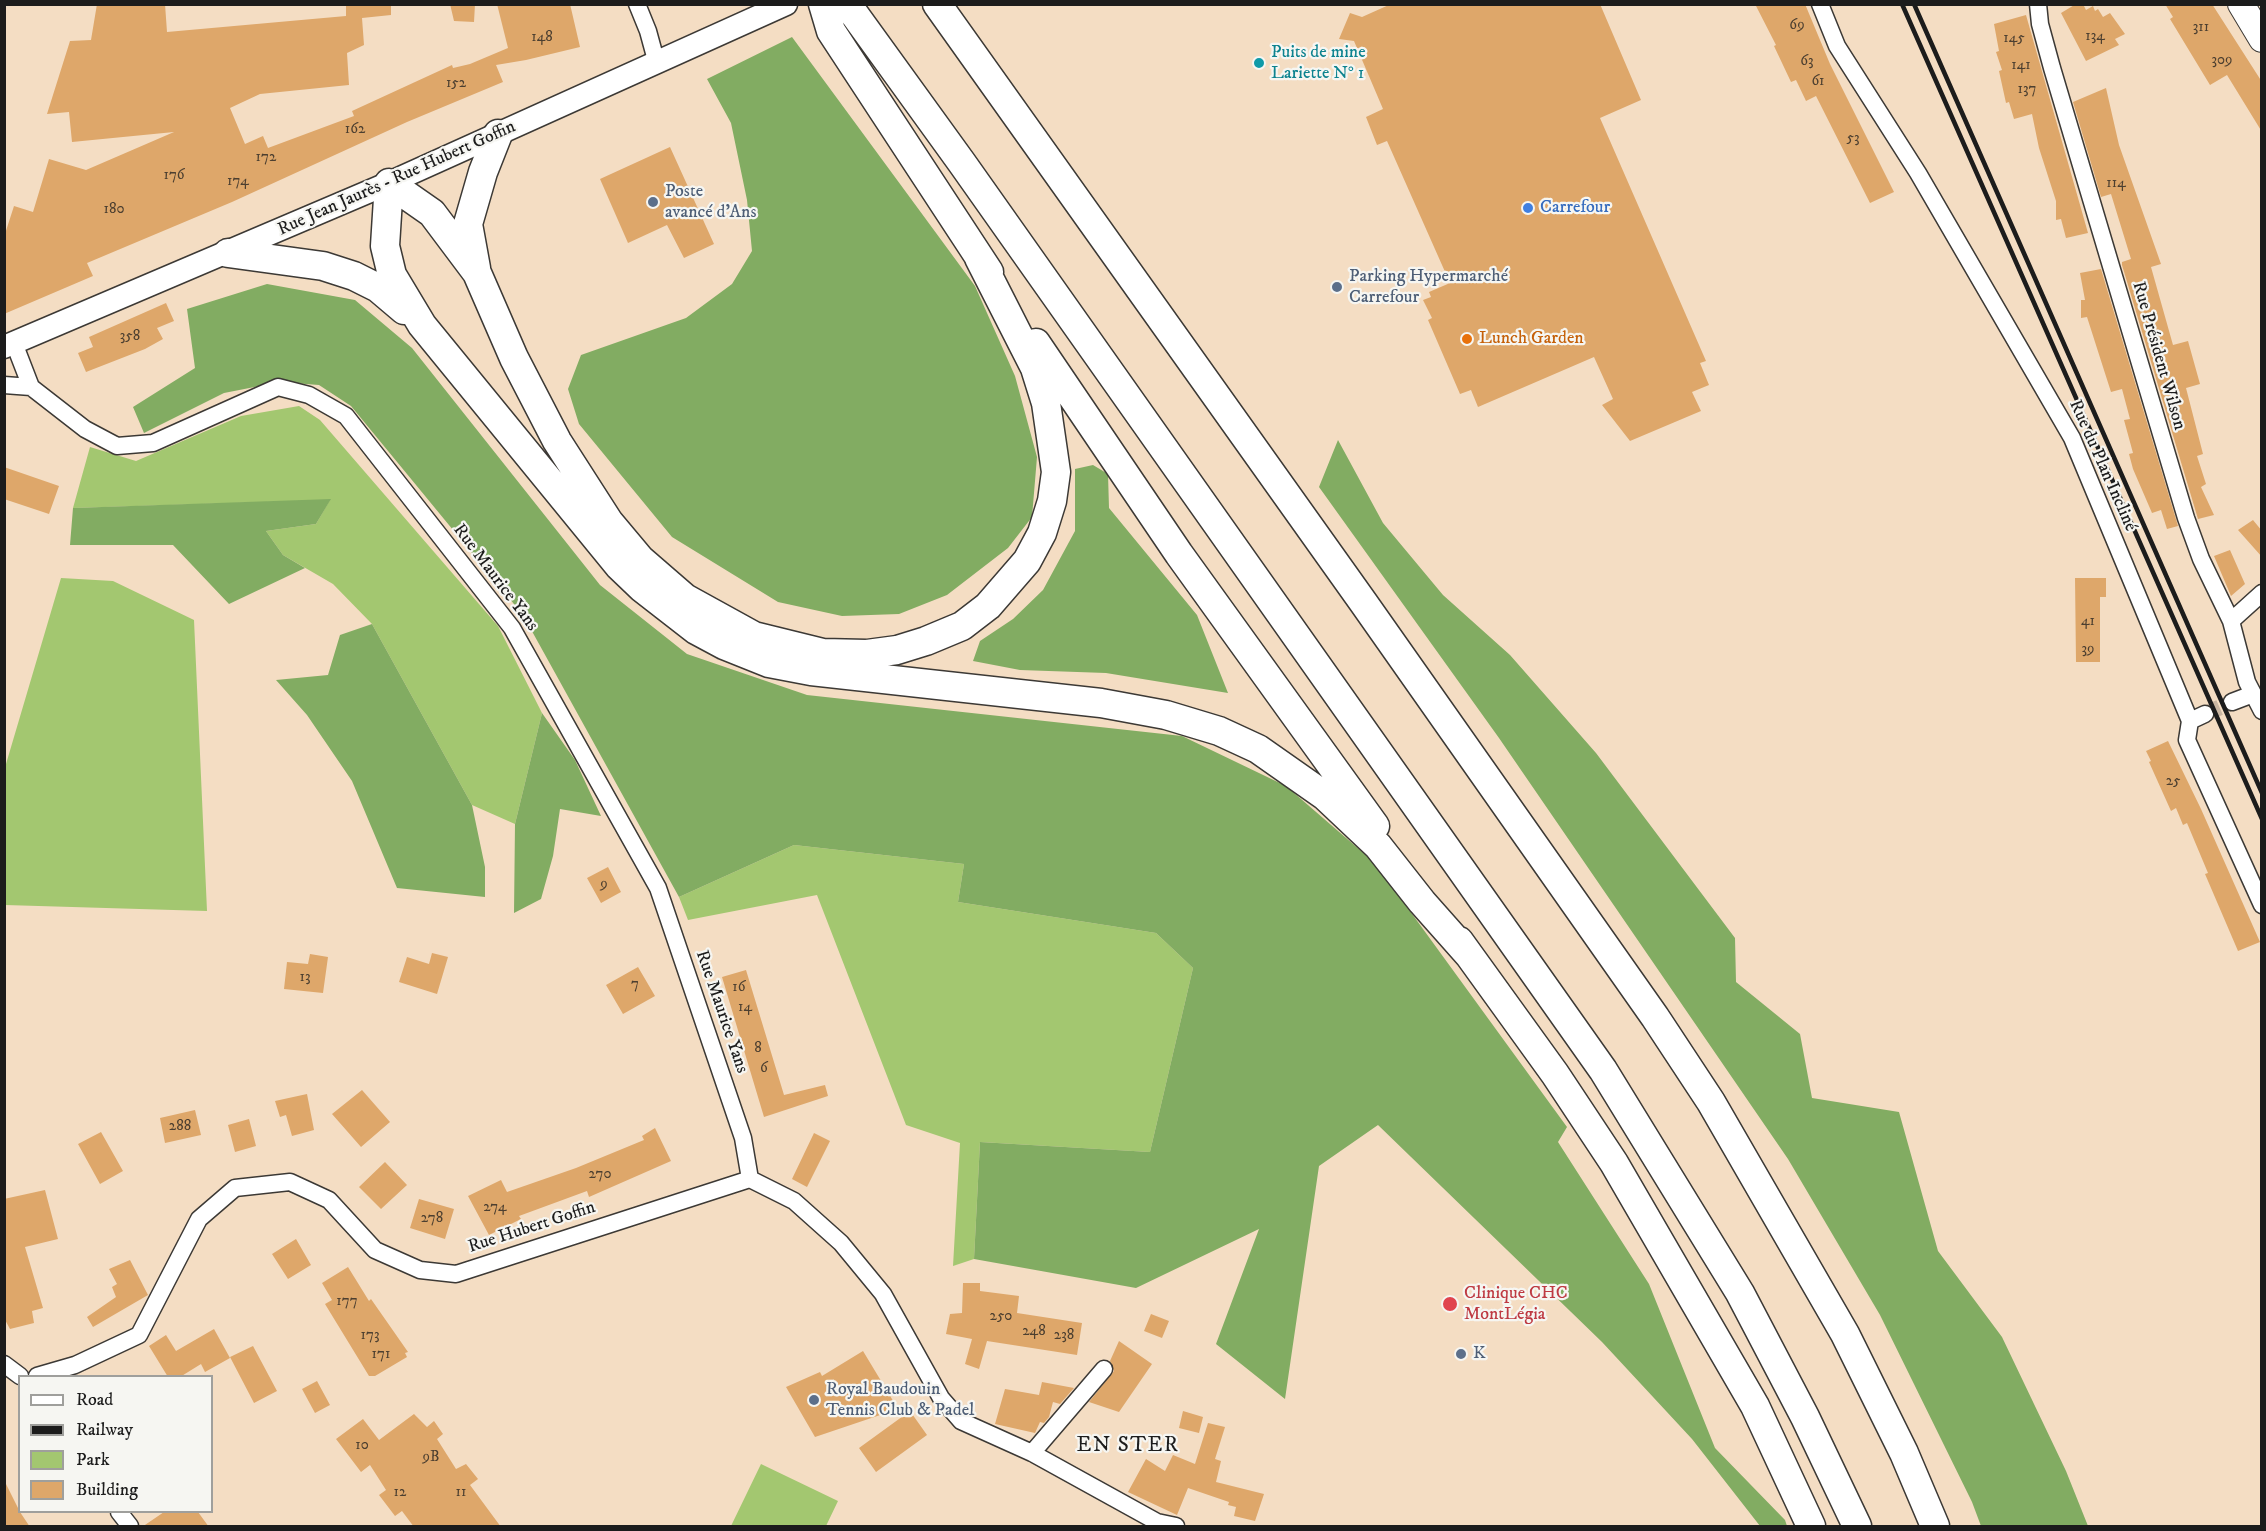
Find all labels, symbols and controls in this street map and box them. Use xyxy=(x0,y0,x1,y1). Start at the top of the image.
house number: 69 xyxy=(1789,17,1805,35)
house number: 311 xyxy=(2193,19,2209,37)
house number: 134 xyxy=(2085,28,2105,46)
house number: 148 xyxy=(531,29,553,47)
house number: 145 xyxy=(2003,30,2025,48)
place label: Puits de mine Lariette N° 1 xyxy=(1271,42,1366,84)
house number: 309 xyxy=(2211,52,2233,70)
house number: 63 xyxy=(1800,53,1814,71)
marker: Puits de mine Lariette N° 1 xyxy=(1252,56,1266,70)
house number: 141 xyxy=(2011,57,2031,75)
house number: 61 xyxy=(1811,73,1825,91)
house number: 152 xyxy=(446,75,466,93)
house number: 137 xyxy=(2017,81,2037,99)
street label: Rue Jean Jaurès - Rue Hubert Goffin xyxy=(275,117,519,241)
house number: 162 xyxy=(345,121,365,139)
house number: 53 xyxy=(1846,130,1860,148)
house number: 172 xyxy=(256,149,276,167)
house number: 176 xyxy=(163,167,185,185)
house number: 174 xyxy=(227,173,249,191)
house number: 114 xyxy=(2106,175,2126,193)
place label: Poste avancé d'Ans xyxy=(665,181,756,224)
marker: Poste avancé d'Ans xyxy=(646,195,660,209)
place label: Carrefour xyxy=(1540,197,1610,219)
house number: 180 xyxy=(103,201,125,219)
marker: Carrefour xyxy=(1521,201,1535,215)
place label: Parking Hypermarché Carrefour xyxy=(1349,266,1508,308)
street label: Rue Président Wilson xyxy=(2126,279,2190,433)
marker: Parking Hypermarché Carrefour xyxy=(1330,280,1344,294)
house number: 358 xyxy=(120,328,140,346)
place label: Lunch Garden xyxy=(1479,328,1584,350)
marker: Lunch Garden xyxy=(1460,332,1474,346)
street label: Rue du Plan Incliné xyxy=(2063,397,2141,535)
street label: Rue Maurice Yans xyxy=(448,520,542,636)
house number: 41 xyxy=(2081,613,2095,631)
house number: 39 xyxy=(2081,641,2095,659)
house number: 25 xyxy=(2166,773,2180,791)
house number: 9 xyxy=(600,876,608,894)
street label: Rue Maurice Yans xyxy=(690,948,752,1076)
house number: 13 xyxy=(299,969,311,987)
house number: 7 xyxy=(631,976,639,994)
house number: 16 xyxy=(732,979,746,997)
house number: 14 xyxy=(738,999,752,1017)
house number: 8 xyxy=(754,1040,762,1058)
house number: 6 xyxy=(760,1060,768,1078)
house number: 288 xyxy=(169,1118,191,1136)
house number: 270 xyxy=(589,1166,611,1184)
street label: Rue Hubert Goffin xyxy=(466,1197,598,1259)
house number: 274 xyxy=(483,1199,507,1217)
house number: 278 xyxy=(421,1210,443,1228)
place label: Clinique CHC MontLégia xyxy=(1464,1283,1568,1326)
house number: 177 xyxy=(336,1293,358,1311)
marker: Clinique CHC MontLégia xyxy=(1441,1295,1459,1313)
house number: 250 xyxy=(990,1308,1012,1326)
house number: 248 xyxy=(1022,1323,1046,1341)
house number: 173 xyxy=(360,1327,380,1345)
house number: 238 xyxy=(1054,1327,1074,1345)
place label: K xyxy=(1473,1343,1486,1365)
house number: 171 xyxy=(372,1346,390,1364)
marker: K xyxy=(1454,1347,1468,1361)
legend xyxy=(18,1375,213,1513)
place label: Royal Baudouin Tennis Club & Padel xyxy=(826,1379,975,1422)
text: Road xyxy=(76,1389,113,1411)
marker: Royal Baudouin Tennis Club & Padel xyxy=(807,1393,821,1407)
text: Railway xyxy=(76,1419,133,1441)
district label: EN STER xyxy=(1077,1434,1179,1460)
house number: 10 xyxy=(355,1437,369,1455)
text: Park xyxy=(76,1449,110,1471)
house number: 9B xyxy=(423,1449,439,1467)
text: Building xyxy=(76,1479,138,1501)
house number: 12 xyxy=(394,1484,406,1502)
house number: 11 xyxy=(455,1484,467,1502)

